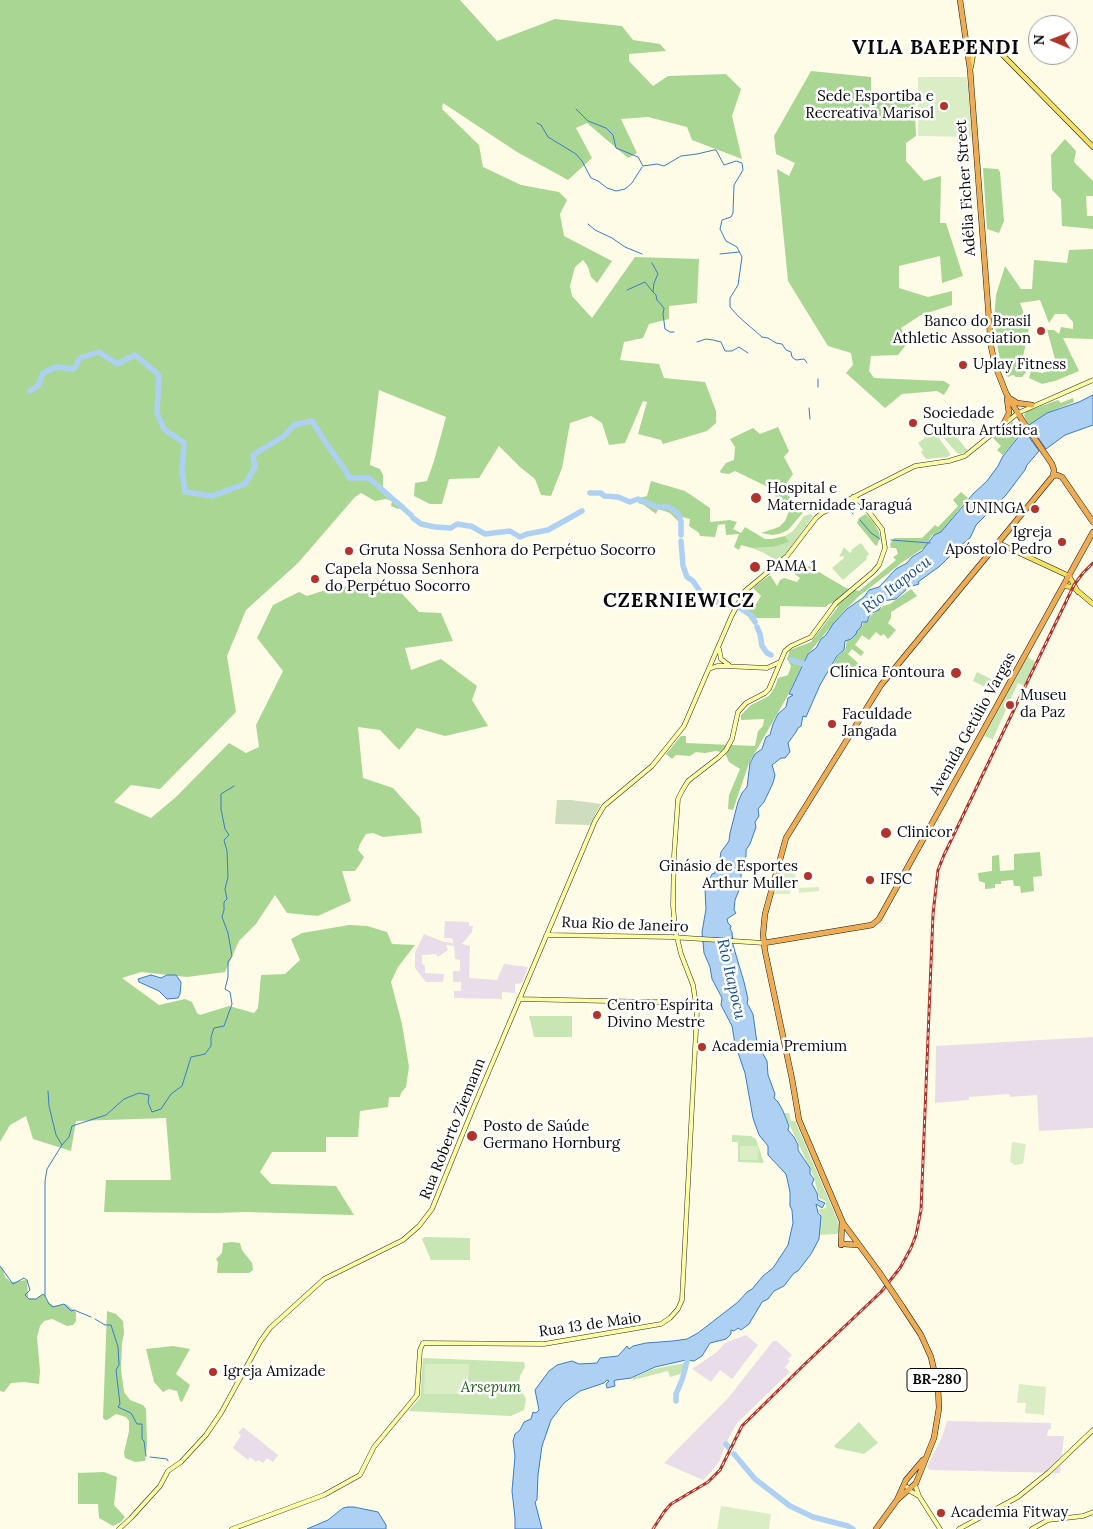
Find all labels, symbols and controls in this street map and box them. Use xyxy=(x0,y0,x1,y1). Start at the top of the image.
north arrow xyxy=(1028,15,1078,65)
text: N xyxy=(1030,34,1048,45)
district label: VILA BAEPENDI xyxy=(850,36,1022,60)
place label: Sede Esportiba e Recreativa Marisol xyxy=(805,88,934,123)
marker: Sede Esportiba e Recreativa Marisol xyxy=(938,100,950,112)
street label: Adélia Ficher Street xyxy=(952,119,980,257)
place label: Banco do Brasil Athletic Association xyxy=(893,313,1031,348)
marker: Banco do Brasil Athletic Association xyxy=(1035,325,1047,337)
place label: Uplay Fitness xyxy=(973,356,1066,374)
marker: Uplay Fitness xyxy=(957,359,969,371)
place label: Sociedade Cultura Artística xyxy=(923,405,1038,440)
marker: Sociedade Cultura Artística xyxy=(907,417,919,429)
place label: Hospital e Maternidade Jaraguá xyxy=(767,480,912,515)
marker: Hospital e Maternidade Jaraguá xyxy=(749,491,763,505)
place label: UNINGA xyxy=(965,500,1025,518)
marker: UNINGA xyxy=(1029,503,1041,515)
place label: Igreja Apóstolo Pedro xyxy=(945,524,1052,559)
marker: Igreja Apóstolo Pedro xyxy=(1056,536,1068,548)
place label: Gruta Nossa Senhora do Perpétuo Socorro xyxy=(359,542,656,560)
marker: Gruta Nossa Senhora do Perpétuo Socorro xyxy=(343,545,355,557)
water label: Rio Itapocu xyxy=(859,552,935,618)
place label: PAMA 1 xyxy=(766,558,817,576)
marker: PAMA 1 xyxy=(748,560,762,574)
place label: Capela Nossa Senhora do Perpétuo Socorro xyxy=(325,561,479,596)
marker: Capela Nossa Senhora do Perpétuo Socorro xyxy=(309,573,321,585)
district label: CZERNIEWICZ xyxy=(602,589,756,613)
street label: Avenida Getúlio Vargas xyxy=(926,649,1020,799)
place label: Clínica Fontoura xyxy=(830,664,945,682)
marker: Clínica Fontoura xyxy=(949,666,963,680)
place label: Museu da Paz xyxy=(1020,687,1067,722)
marker: Museu da Paz xyxy=(1004,699,1016,711)
place label: Faculdade Jangada xyxy=(842,706,912,741)
marker: Faculdade Jangada xyxy=(826,718,838,730)
place label: Clinicor xyxy=(897,824,952,842)
marker: Clinicor xyxy=(879,826,893,840)
place label: Ginásio de Esportes Arthur Muller xyxy=(659,858,798,893)
marker: Ginásio de Esportes Arthur Muller xyxy=(802,870,814,882)
place label: IFSC xyxy=(880,871,912,889)
marker: IFSC xyxy=(864,874,876,886)
street label: Rua Rio de Janeiro xyxy=(561,914,689,936)
water label: Rio Itapocu xyxy=(712,937,750,1021)
place label: Centro Espírita Divino Mestre xyxy=(607,997,713,1032)
marker: Centro Espírita Divino Mestre xyxy=(591,1009,603,1021)
place label: Academia Premium xyxy=(712,1038,847,1056)
marker: Academia Premium xyxy=(696,1041,708,1053)
street label: Rua Roberto Ziemann xyxy=(416,1056,490,1202)
place label: Posto de Saúde Germano Hornburg xyxy=(483,1118,620,1153)
marker: Posto de Saúde Germano Hornburg xyxy=(465,1129,479,1143)
street label: Rua 13 de Maio xyxy=(538,1309,642,1341)
place label: Igreja Amizade xyxy=(223,1363,326,1381)
marker: Igreja Amizade xyxy=(207,1366,219,1378)
road number: BR-280 xyxy=(907,1368,967,1392)
park label: Arsepum xyxy=(461,1379,521,1397)
place label: Academia Fitway xyxy=(951,1504,1069,1522)
marker: Academia Fitway xyxy=(935,1507,947,1519)

